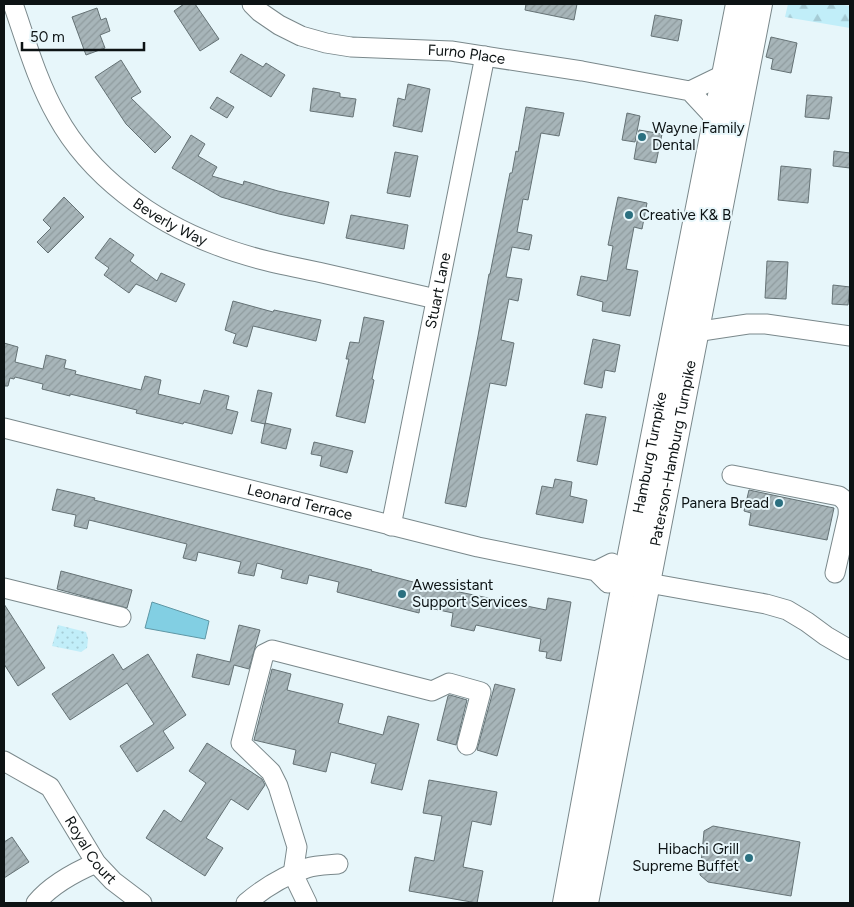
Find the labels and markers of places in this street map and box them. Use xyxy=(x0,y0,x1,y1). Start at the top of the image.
place label: Wayne Family Dental xyxy=(652,119,745,154)
marker: Wayne Family Dental xyxy=(636,131,648,143)
place label: Creative K& B xyxy=(639,206,731,224)
marker: Creative K& B xyxy=(623,209,635,221)
place label: Panera Bread xyxy=(681,494,769,512)
marker: Panera Bread xyxy=(773,497,785,509)
place label: Awessistant Support Services xyxy=(412,576,528,611)
marker: Awessistant Support Services xyxy=(396,588,408,600)
place label: Hibachi Grill Supreme Buffet xyxy=(632,840,739,875)
marker: Hibachi Grill Supreme Buffet xyxy=(743,852,755,864)

